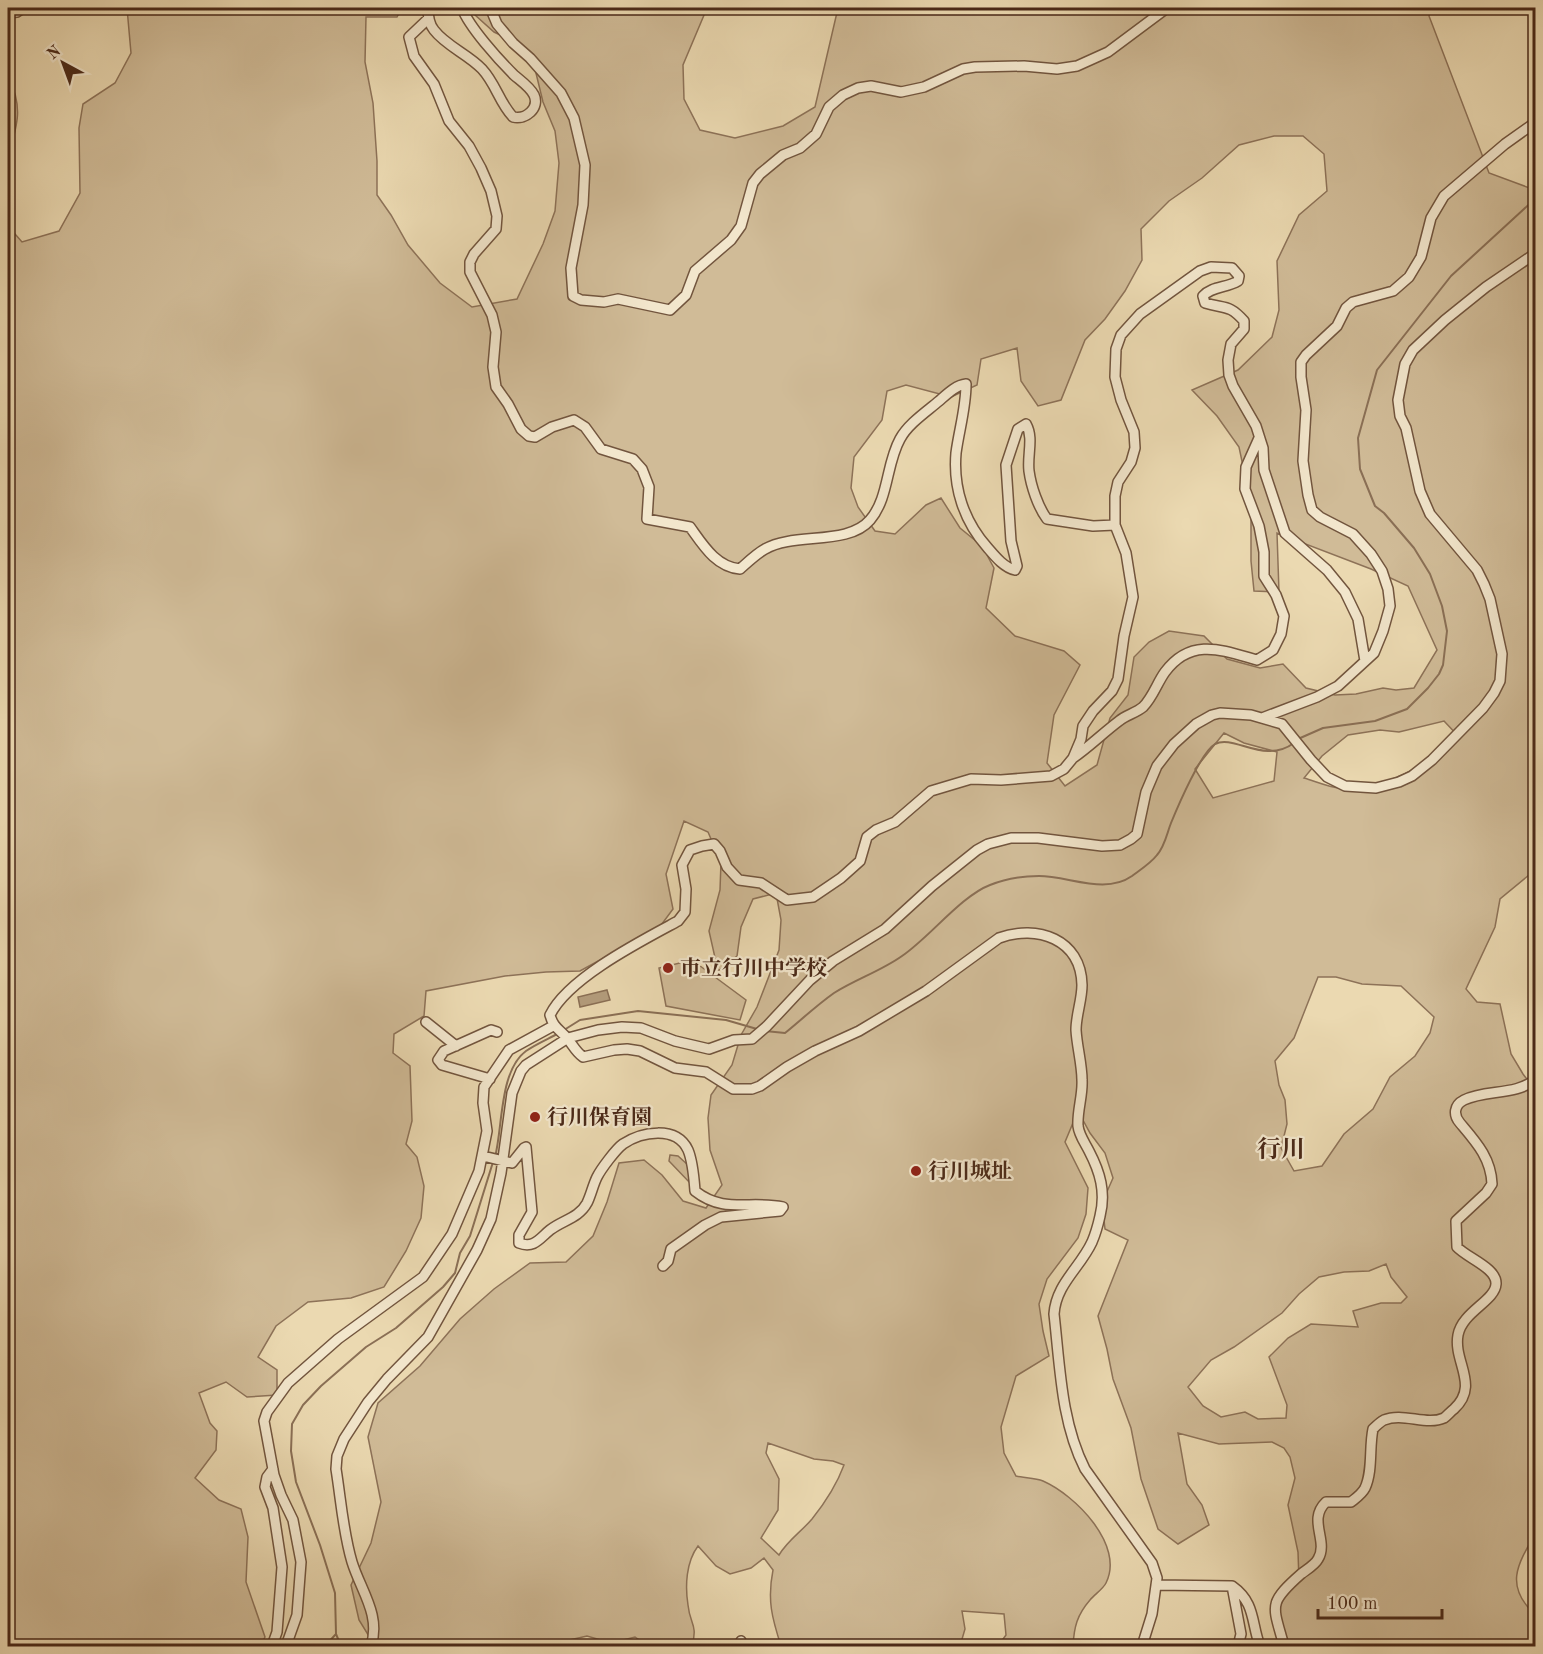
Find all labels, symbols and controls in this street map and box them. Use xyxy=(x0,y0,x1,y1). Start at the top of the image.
north arrow xyxy=(33,33,93,93)
text: N xyxy=(45,43,65,63)
place label: 市立行川中学校 xyxy=(680,957,827,980)
marker: 市立行川中学校 xyxy=(661,961,675,975)
place label: 行川保育園 xyxy=(547,1106,652,1129)
marker: 行川保育園 xyxy=(528,1110,542,1124)
district label: 行川 xyxy=(1257,1136,1305,1163)
place label: 行川城址 xyxy=(928,1160,1012,1183)
marker: 行川城址 xyxy=(909,1164,923,1178)
scale bar xyxy=(1318,1582,1442,1620)
text: 100 m xyxy=(1327,1595,1378,1613)

